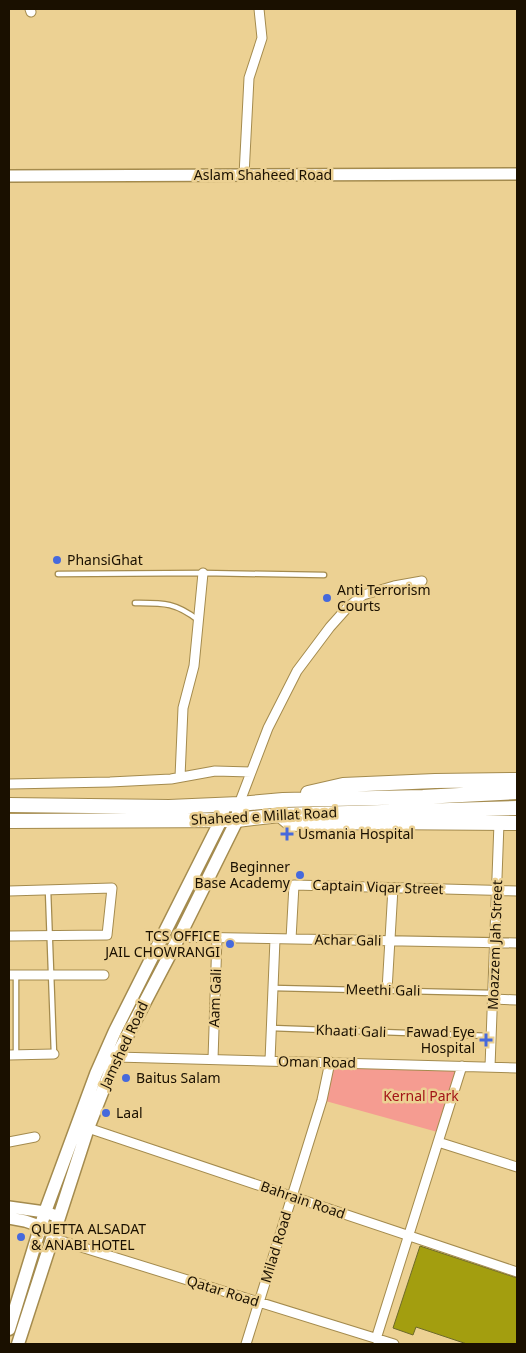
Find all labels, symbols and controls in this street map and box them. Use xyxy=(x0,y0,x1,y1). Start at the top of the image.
street label: Aslam Shaheed Road xyxy=(194,165,332,184)
place label: PhansiGhat xyxy=(67,550,143,569)
marker: PhansiGhat xyxy=(51,554,63,566)
place label: Anti Terrorism Courts xyxy=(337,580,431,615)
marker: Anti Terrorism Courts xyxy=(321,592,333,604)
street label: Shaheed e Millat Road xyxy=(190,802,337,829)
place label: Usmania Hospital xyxy=(298,824,414,843)
marker: Usmania Hospital xyxy=(280,827,294,841)
place label: Beginner Base Academy xyxy=(195,857,291,892)
marker: Beginner Base Academy xyxy=(294,869,306,881)
street label: Captain Viqar Street xyxy=(312,875,444,898)
street label: Moazzem Jah Street xyxy=(483,880,506,1010)
place label: TCS OFFICE JAIL CHOWRANGI xyxy=(103,926,220,961)
street label: Achar Gali xyxy=(314,929,382,950)
marker: TCS OFFICE JAIL CHOWRANGI xyxy=(224,938,236,950)
street label: Aam Gali xyxy=(204,968,225,1028)
street label: Meethi Gali xyxy=(345,979,421,1000)
street label: Jamshed Road xyxy=(94,998,152,1093)
street label: Khaati Gali xyxy=(315,1020,387,1041)
place label: Fawad Eye Hospital xyxy=(406,1022,475,1057)
marker: Fawad Eye Hospital xyxy=(479,1033,493,1047)
street label: Oman Road xyxy=(278,1051,356,1072)
place label: Baitus Salam xyxy=(136,1068,221,1087)
marker: Baitus Salam xyxy=(120,1072,132,1084)
park label: Kernal Park xyxy=(383,1086,459,1105)
place label: Laal xyxy=(116,1103,143,1122)
marker: Laal xyxy=(100,1107,112,1119)
street label: Bahrain Road xyxy=(258,1176,348,1223)
street label: Milad Road xyxy=(256,1209,295,1285)
place label: QUETTA ALSADAT & ANABI HOTEL xyxy=(31,1219,146,1254)
marker: QUETTA ALSADAT & ANABI HOTEL xyxy=(15,1231,27,1243)
street label: Qatar Road xyxy=(185,1271,262,1311)

